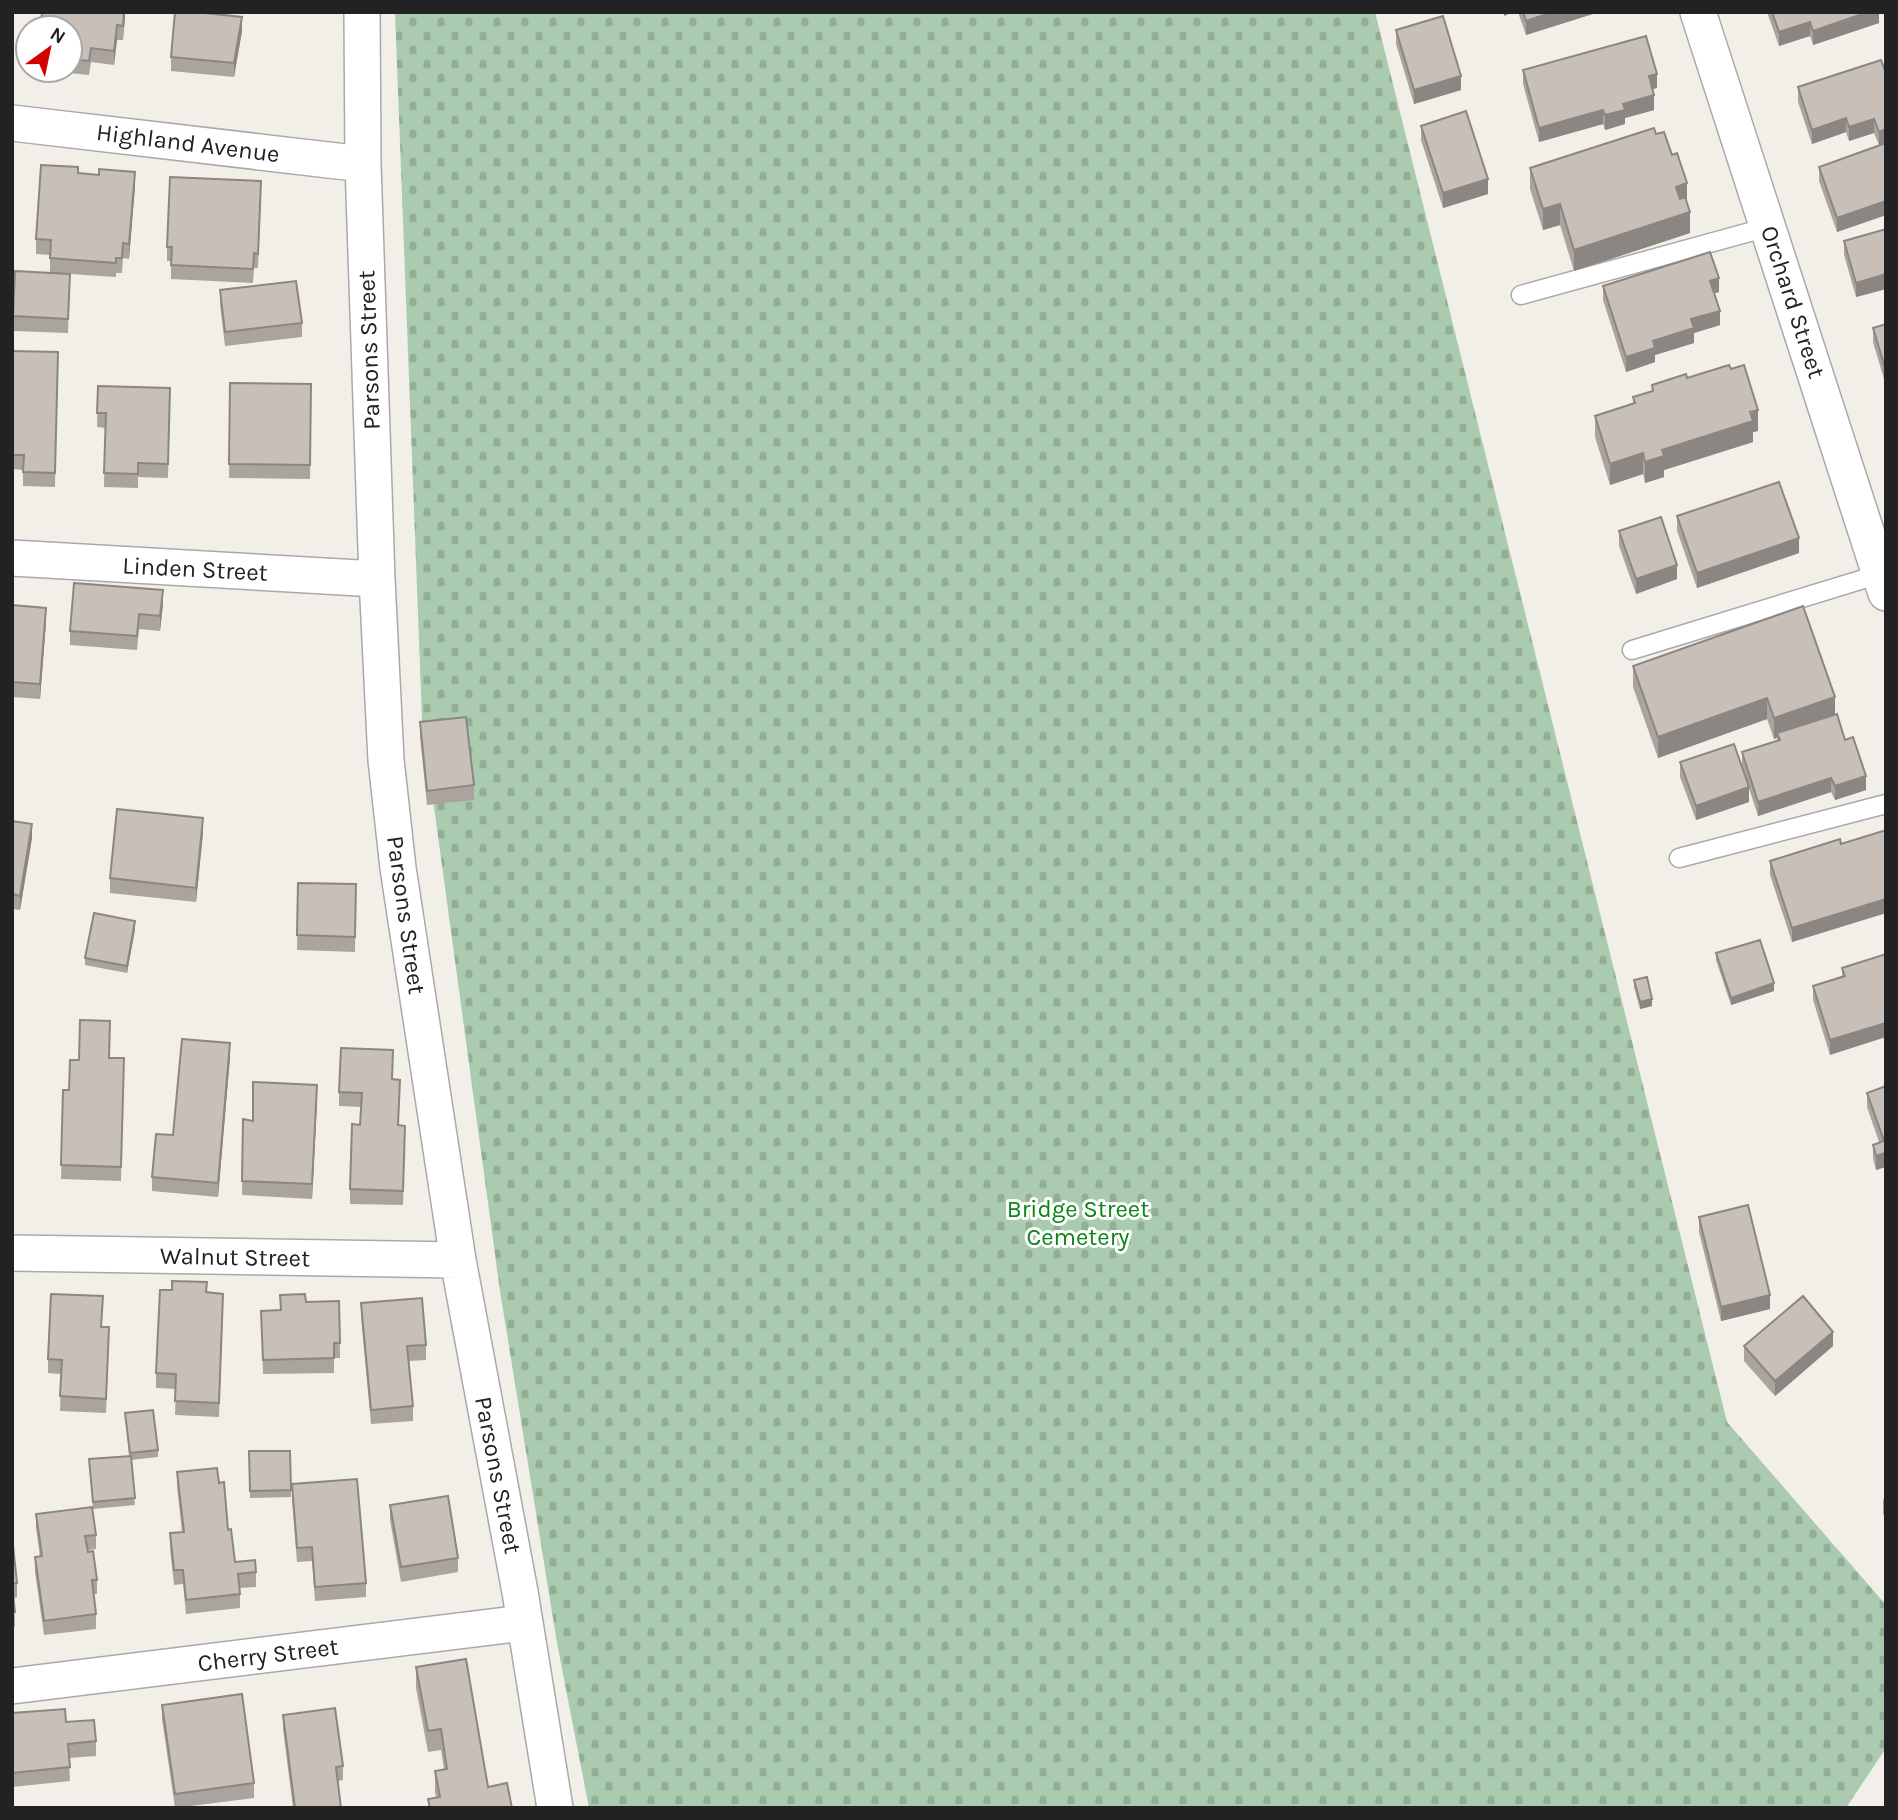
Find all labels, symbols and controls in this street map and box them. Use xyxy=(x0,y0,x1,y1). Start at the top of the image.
north arrow xyxy=(14,14,84,84)
text: N xyxy=(46,23,69,49)
street label: Highland Avenue xyxy=(95,118,281,168)
street label: Orchard Street xyxy=(1755,222,1831,382)
street label: Parsons Street xyxy=(352,270,386,430)
street label: Linden Street xyxy=(122,551,268,587)
street label: Parsons Street xyxy=(381,834,431,996)
park label: Bridge Street Cemetery xyxy=(1007,1195,1149,1251)
street label: Walnut Street xyxy=(160,1242,310,1272)
street label: Parsons Street xyxy=(469,1394,527,1556)
street label: Cherry Street xyxy=(196,1632,340,1678)

